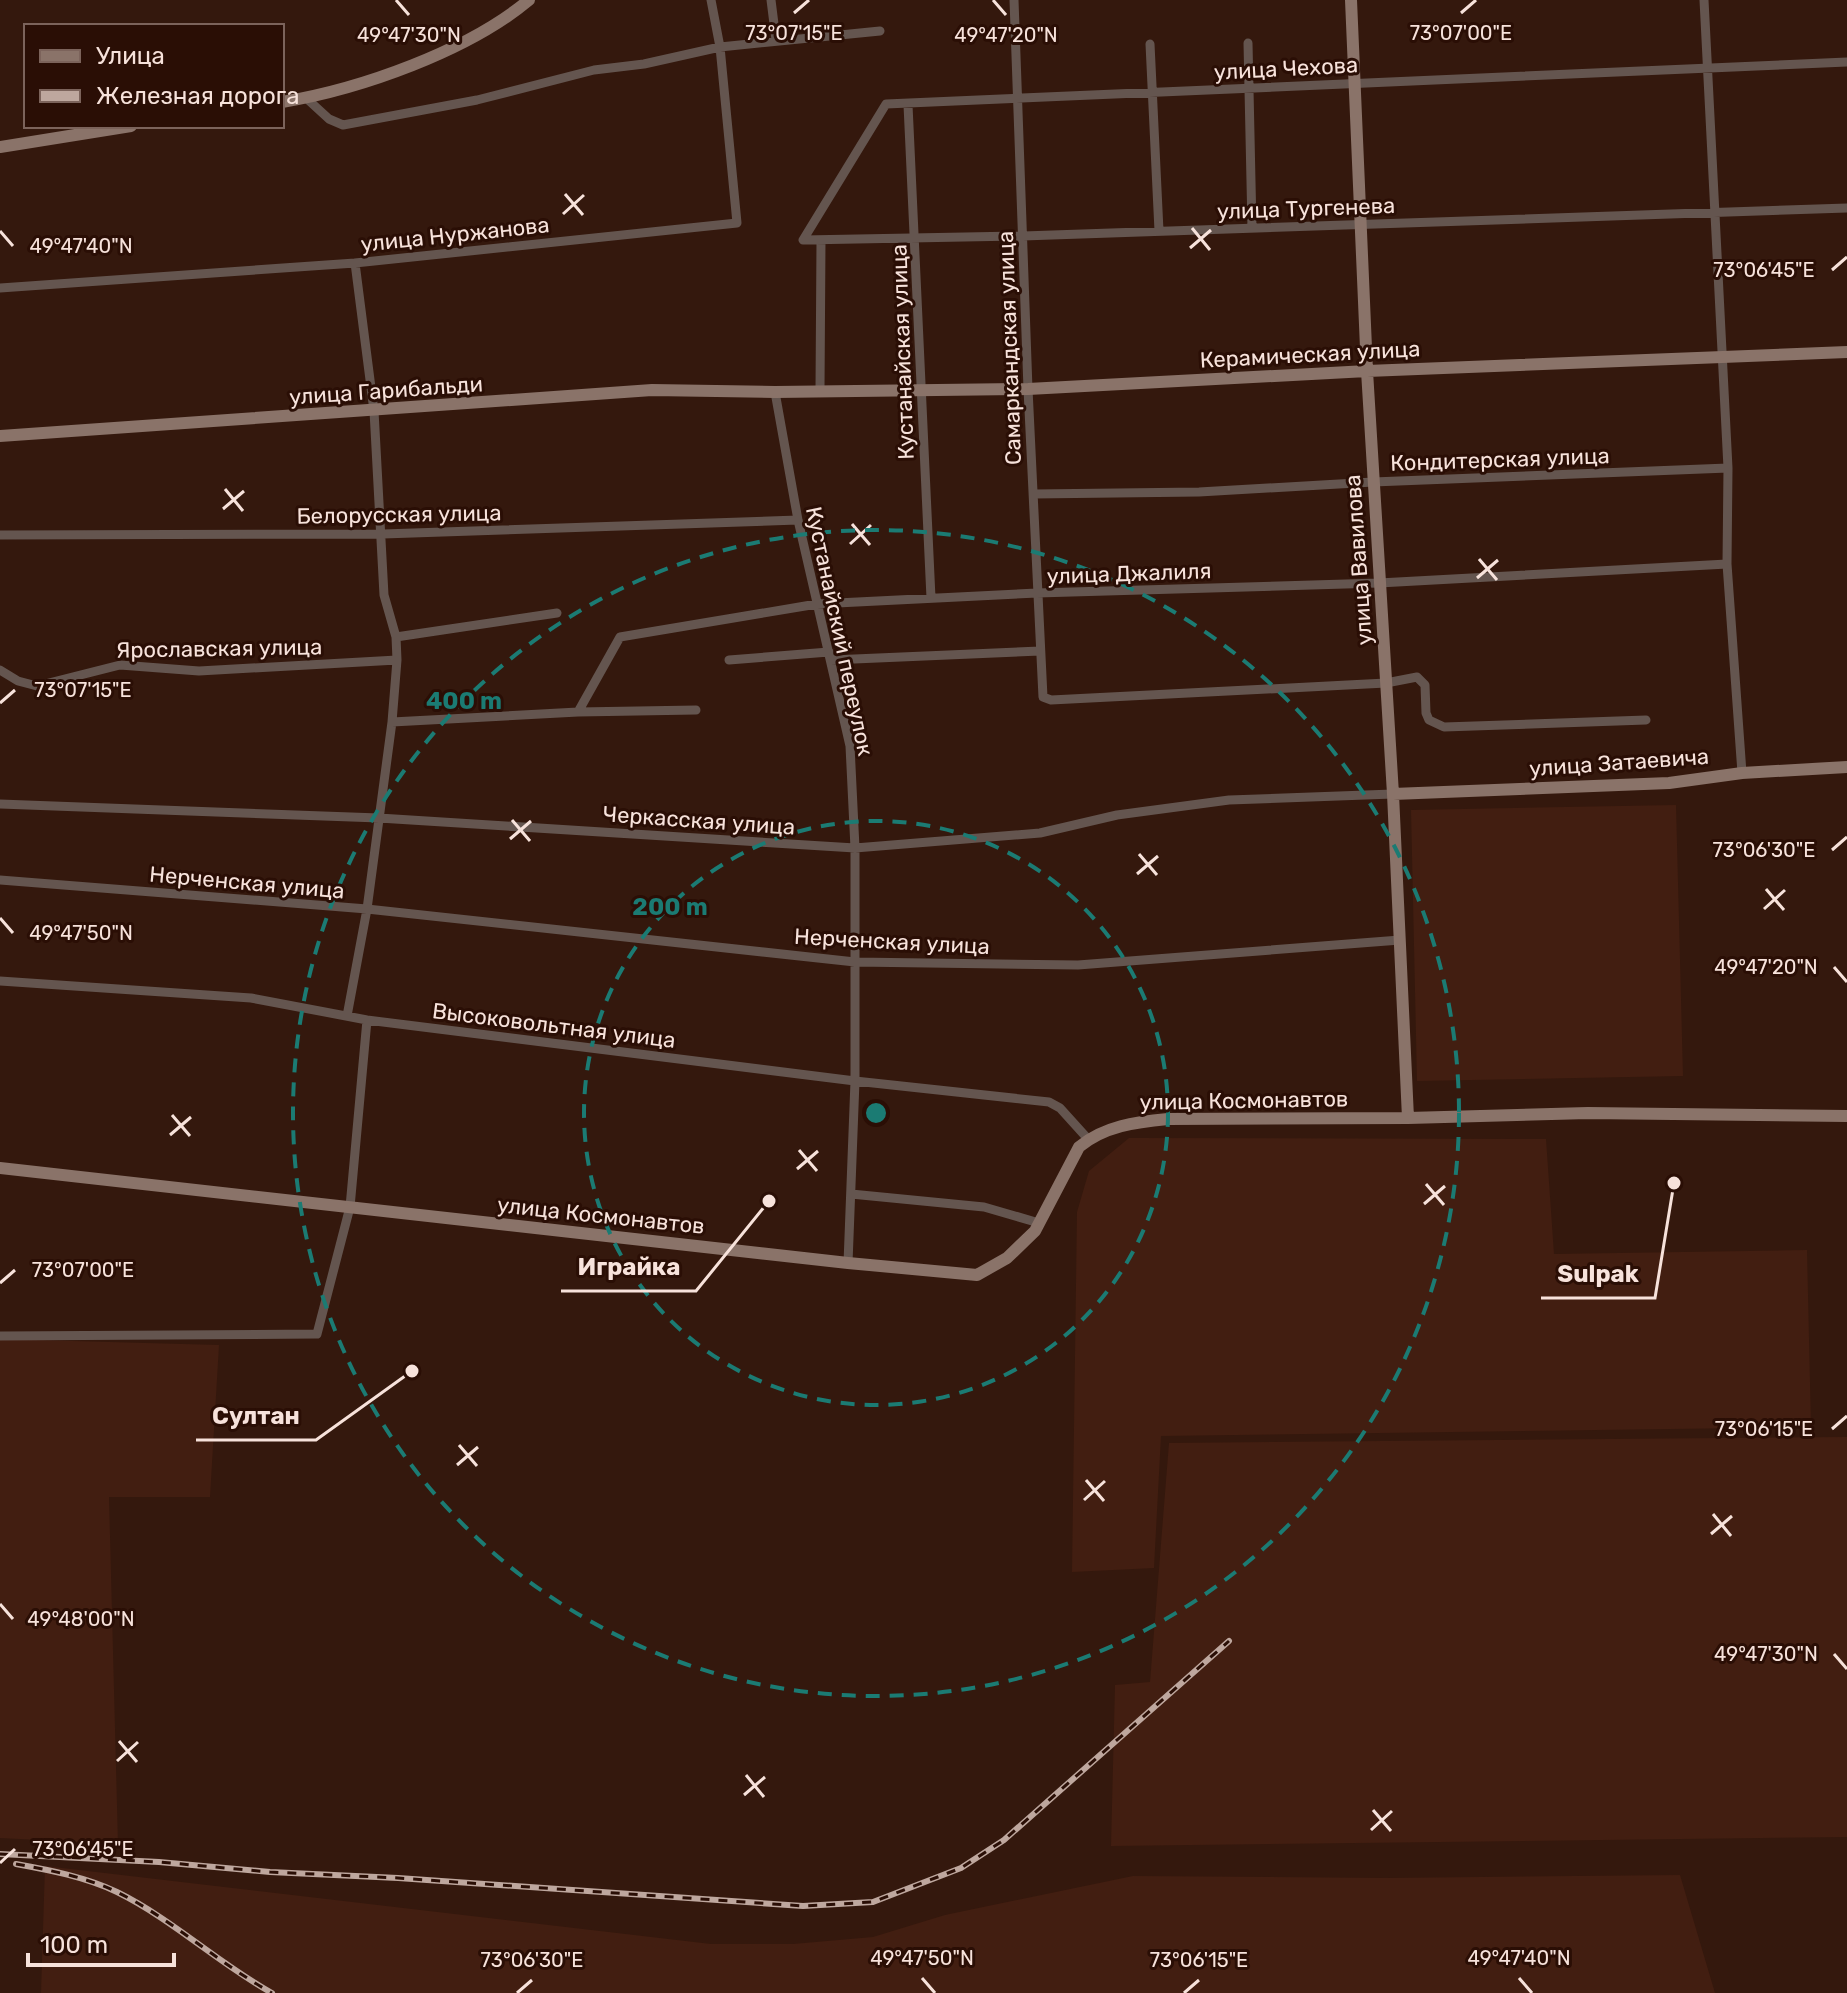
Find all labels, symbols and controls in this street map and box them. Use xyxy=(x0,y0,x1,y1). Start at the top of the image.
text: 73°07'15"E xyxy=(745,21,843,45)
text: 73°07'00"E xyxy=(1410,21,1512,45)
text: 49°47'30"N xyxy=(357,23,461,47)
text: 49°47'20"N xyxy=(954,23,1058,47)
legend xyxy=(24,24,284,128)
text: Улица xyxy=(96,42,165,70)
street label: улица Чехова xyxy=(1213,51,1359,86)
text: Железная дорога xyxy=(96,82,299,110)
street label: улица Тургенева xyxy=(1216,192,1396,225)
street label: улица Нуржанова xyxy=(359,211,551,258)
street label: Самаркандская улица xyxy=(992,230,1027,466)
text: 49°47'40"N xyxy=(29,234,133,258)
street label: Кустанайская улица xyxy=(885,244,920,460)
text: 73°06'45"E xyxy=(1713,258,1815,282)
street label: Керамическая улица xyxy=(1199,335,1421,374)
street label: улица Гарибальди xyxy=(288,370,484,411)
street label: Кондитерская улица xyxy=(1390,442,1610,477)
street label: улица Вавилова xyxy=(1339,474,1378,646)
street label: Белорусская улица xyxy=(296,499,502,530)
street label: Кустанайский переулок xyxy=(800,504,879,758)
street label: улица Джалиля xyxy=(1046,557,1212,590)
street label: Ярославская улица xyxy=(116,633,322,664)
text: 73°07'15"E xyxy=(34,678,132,702)
text: 400 m xyxy=(426,687,502,715)
street label: улица Затаевича xyxy=(1528,743,1710,782)
street label: Черкасская улица xyxy=(602,800,796,841)
text: 73°06'30"E xyxy=(1713,838,1815,862)
street label: Нерченская улица xyxy=(148,861,346,904)
text: 200 m xyxy=(632,893,708,921)
text: 49°47'50"N xyxy=(29,921,133,945)
street label: Нерченская улица xyxy=(794,923,990,960)
text: 49°47'20"N xyxy=(1714,955,1818,979)
street label: Высоковольтная улица xyxy=(431,997,677,1054)
street label: улица Космонавтов xyxy=(1139,1085,1349,1116)
centre of rings xyxy=(862,1099,890,1127)
street label: улица Космонавтов xyxy=(496,1191,706,1240)
callout: Играйка xyxy=(561,1243,696,1291)
callout: Sulpak xyxy=(1541,1250,1655,1298)
text: Играйка xyxy=(577,1253,681,1281)
text: 73°07'00"E xyxy=(32,1258,134,1282)
text: Sulpak xyxy=(1557,1260,1639,1288)
callout: Султан xyxy=(196,1392,316,1440)
text: Султан xyxy=(212,1402,300,1430)
text: 73°06'15"E xyxy=(1715,1417,1813,1441)
text: 49°48'00"N xyxy=(27,1607,135,1631)
text: 49°47'30"N xyxy=(1714,1642,1818,1666)
text: 73°06'45"E xyxy=(32,1837,134,1861)
scale bar xyxy=(28,1917,174,1967)
text: 100 m xyxy=(40,1931,108,1959)
text: 49°47'50"N xyxy=(870,1946,974,1970)
text: 49°47'40"N xyxy=(1467,1946,1571,1970)
text: 73°06'30"E xyxy=(481,1948,583,1972)
text: 73°06'15"E xyxy=(1150,1948,1248,1972)

